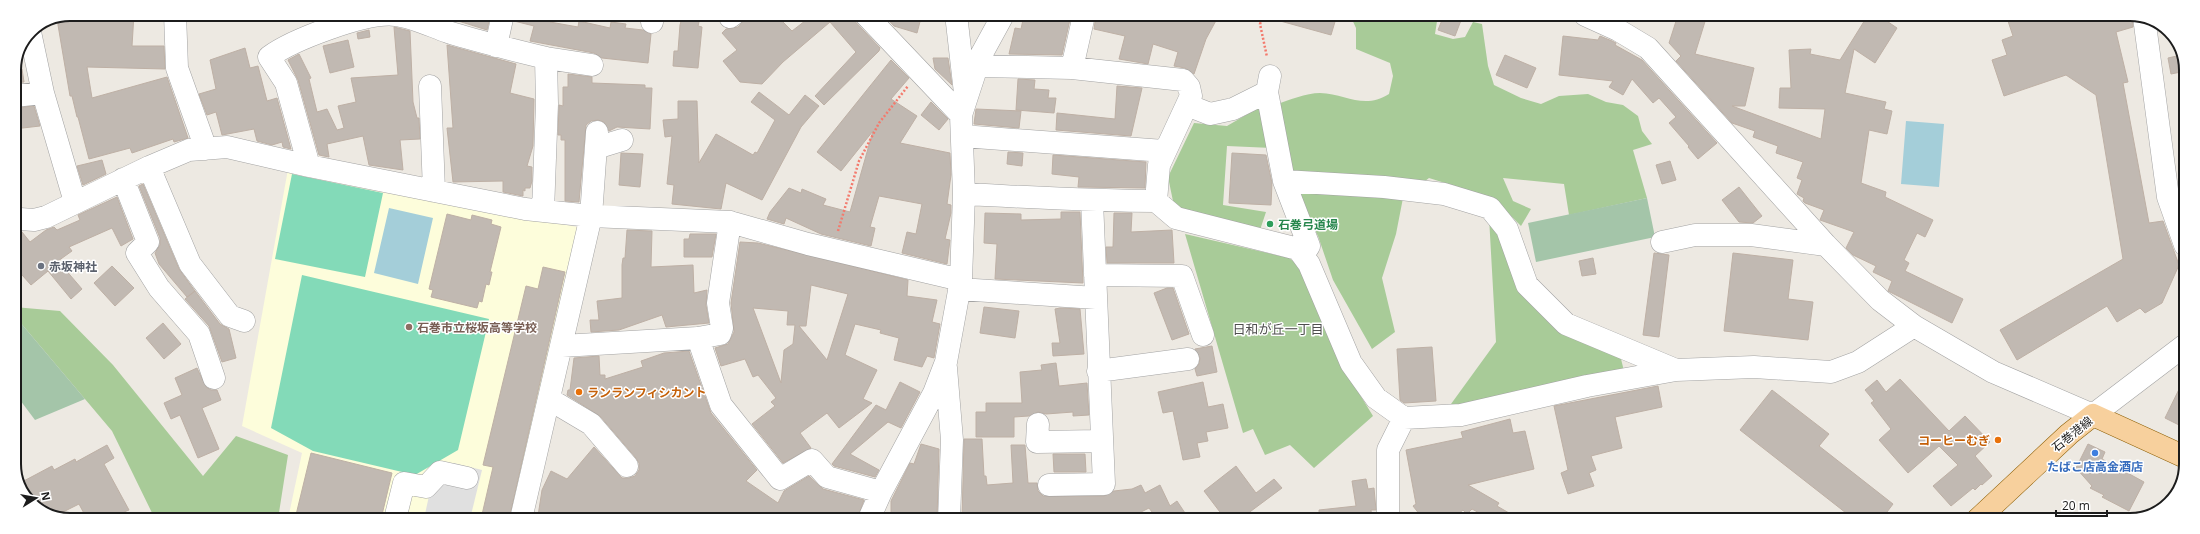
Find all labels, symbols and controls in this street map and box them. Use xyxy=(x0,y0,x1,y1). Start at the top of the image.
place label: 石巻弓道場 xyxy=(1278,216,1338,233)
marker: 石巻弓道場 xyxy=(1265,219,1275,229)
place label: 赤坂神社 xyxy=(49,258,97,275)
marker: 赤坂神社 xyxy=(36,261,46,271)
place label: 石巻市立桜坂高等学校 xyxy=(417,319,537,336)
district label: 日和が丘一丁目 xyxy=(1232,320,1324,338)
marker: 石巻市立桜坂高等学校 xyxy=(404,322,414,332)
place label: ランランフィシカント xyxy=(587,384,706,401)
marker: ランランフィシカント xyxy=(574,387,584,397)
street label: 石巻港線 xyxy=(2048,412,2096,456)
place label: コーヒーむぎ xyxy=(1918,432,1990,449)
marker: コーヒーむぎ xyxy=(1993,435,2003,445)
marker: たばこ店高金酒店 xyxy=(2090,448,2100,458)
place label: たばこ店高金酒店 xyxy=(2047,458,2143,475)
north arrow xyxy=(16,478,56,518)
text: N xyxy=(38,490,55,502)
scale bar xyxy=(2056,492,2107,518)
text: 20 m xyxy=(2062,497,2090,514)

